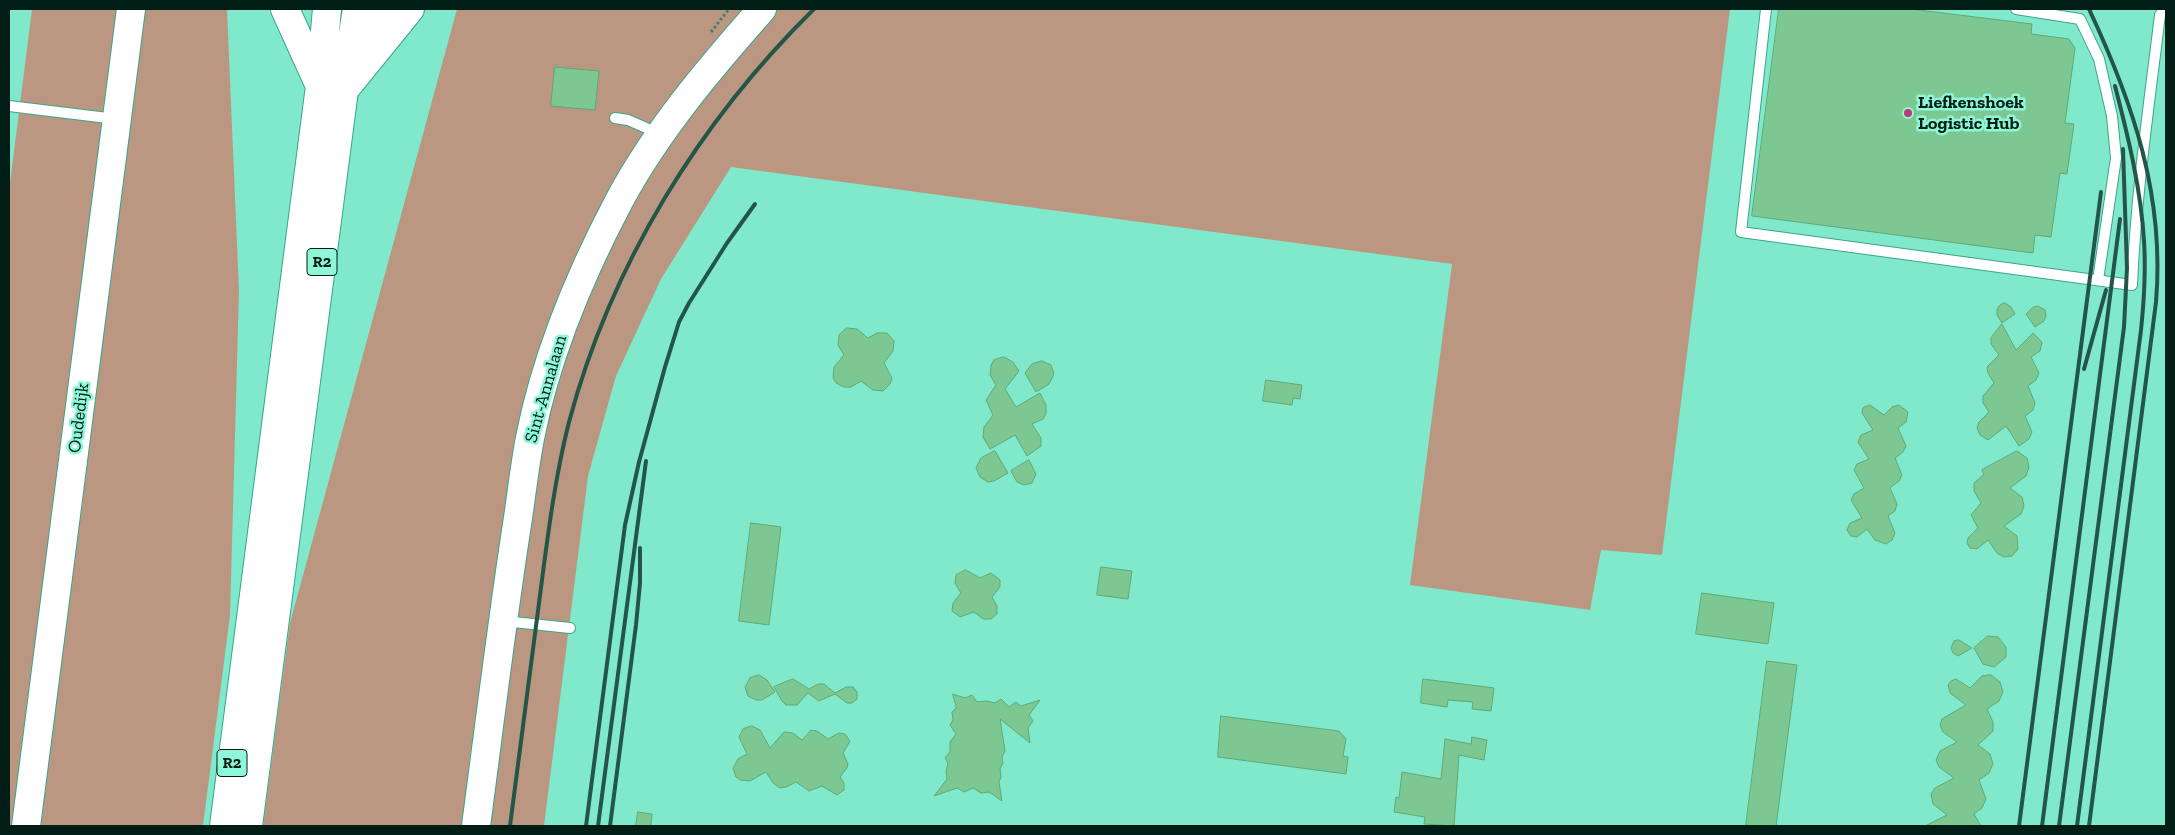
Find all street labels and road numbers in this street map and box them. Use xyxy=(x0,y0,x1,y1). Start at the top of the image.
road number: R2 xyxy=(307,248,337,276)
street label: Sint-Annalaan xyxy=(520,333,572,445)
street label: Oudedijk xyxy=(64,382,94,454)
road number: R2 xyxy=(217,750,247,776)

